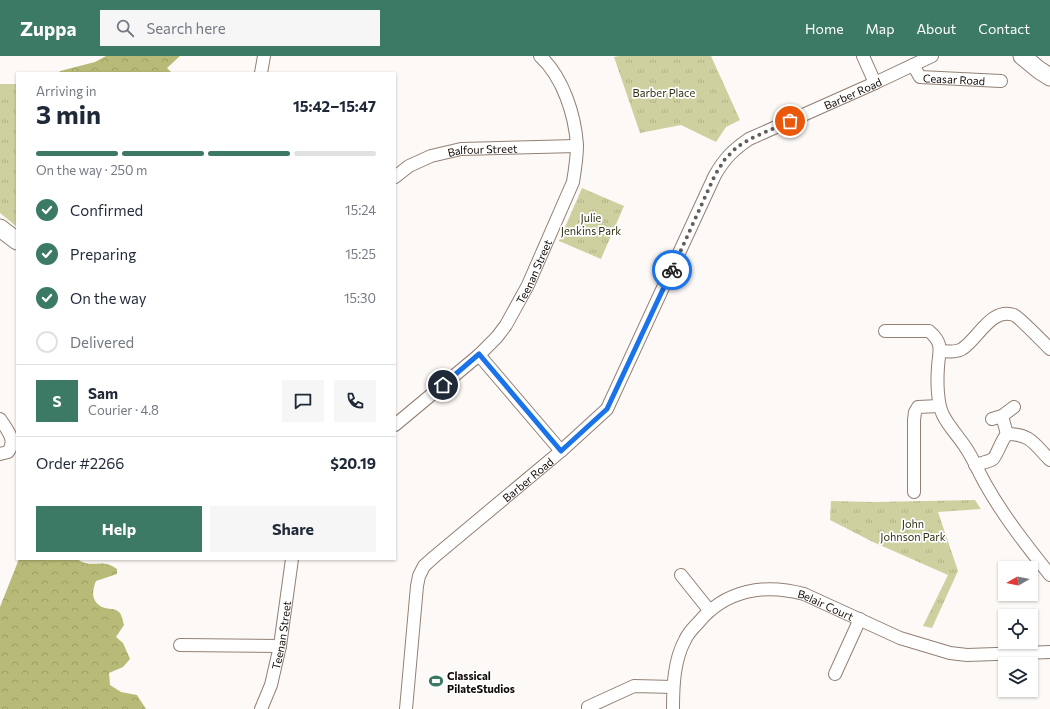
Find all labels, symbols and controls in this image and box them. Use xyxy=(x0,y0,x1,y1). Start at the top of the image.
search box xyxy=(100,10,380,46)
text: Zuppa xyxy=(20,17,76,40)
icon: search xyxy=(114,17,136,39)
text: Search here xyxy=(146,19,226,37)
text: Home xyxy=(805,20,844,37)
text: Map xyxy=(866,20,894,37)
text: About xyxy=(916,20,956,37)
text: Contact xyxy=(978,20,1030,37)
street label: Ceasar Road xyxy=(923,71,985,87)
street label: Barber Road xyxy=(822,74,883,112)
text: Arriving in xyxy=(36,83,96,99)
park label: Barber Place xyxy=(633,86,696,99)
text: 15:42–15:47 xyxy=(293,97,376,115)
text: 3 min xyxy=(36,98,101,129)
pin xyxy=(773,104,807,138)
icon: bag xyxy=(779,110,801,132)
street label: Balfour Street xyxy=(446,141,518,158)
text: On the way · 250 m xyxy=(36,162,147,178)
icon: check xyxy=(36,199,58,221)
text: Confirmed xyxy=(70,201,143,219)
text: 15:24 xyxy=(345,202,376,218)
park label: Julie Jenkins Park xyxy=(561,211,621,238)
street label: Teenan Street xyxy=(513,237,554,306)
icon: check xyxy=(36,243,58,265)
text: Preparing xyxy=(70,245,136,263)
text: 15:25 xyxy=(345,246,376,262)
courier xyxy=(652,250,692,290)
icon: bike xyxy=(661,259,683,281)
icon: check xyxy=(36,287,58,309)
text: On the way xyxy=(70,289,147,307)
text: 15:30 xyxy=(344,290,376,306)
text: Delivered xyxy=(70,333,134,351)
pin xyxy=(426,368,460,402)
icon: home xyxy=(432,374,454,396)
button: chat xyxy=(282,380,324,422)
button: phone xyxy=(334,380,376,422)
text: Sam xyxy=(88,384,118,402)
text: S xyxy=(52,392,62,410)
text: Courier · 4.8 xyxy=(88,402,159,418)
text: Order #2266 xyxy=(36,454,124,472)
text: $20.19 xyxy=(330,454,376,472)
street label: Barber Road xyxy=(500,454,555,504)
button: Help xyxy=(36,506,202,552)
button: Share xyxy=(210,506,376,552)
park label: John Johnson Park xyxy=(880,517,946,544)
north arrow xyxy=(998,561,1038,601)
map controls xyxy=(998,561,1038,697)
street label: Belair Court xyxy=(797,586,856,623)
street label: Teenan Street xyxy=(268,599,293,671)
button: locate xyxy=(998,609,1038,649)
button: layers xyxy=(998,657,1038,697)
place label: Classical PilateStudios xyxy=(447,669,515,695)
sports icon: Classical PilateStudios xyxy=(428,673,444,689)

